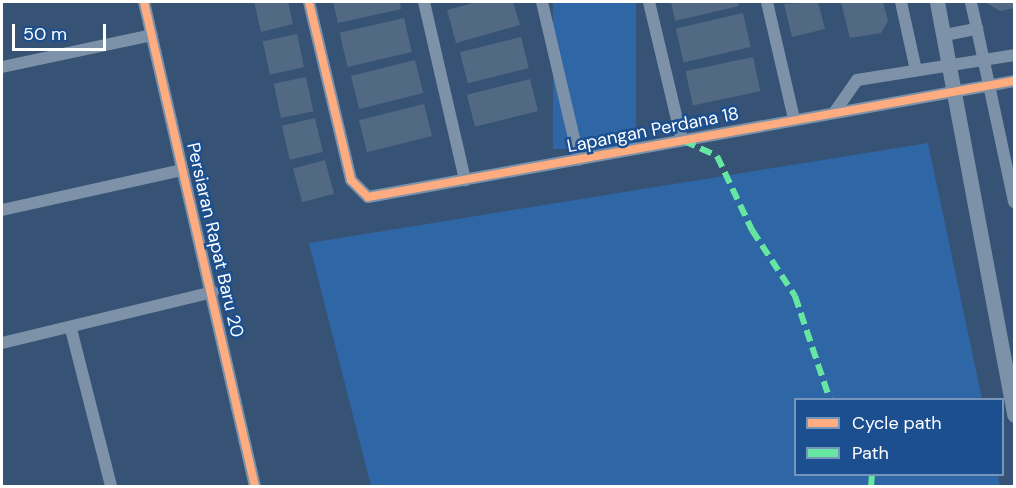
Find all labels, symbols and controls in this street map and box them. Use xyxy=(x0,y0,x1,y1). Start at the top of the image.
scale bar xyxy=(15,12,110,50)
text: 50 m xyxy=(23,22,67,46)
street label: Lapangan Perdana 18 xyxy=(565,103,741,157)
street label: Persiaran Rapat Baru 20 xyxy=(182,140,248,340)
legend xyxy=(794,398,1004,476)
text: Cycle path xyxy=(852,411,942,435)
text: Path xyxy=(852,441,889,465)

